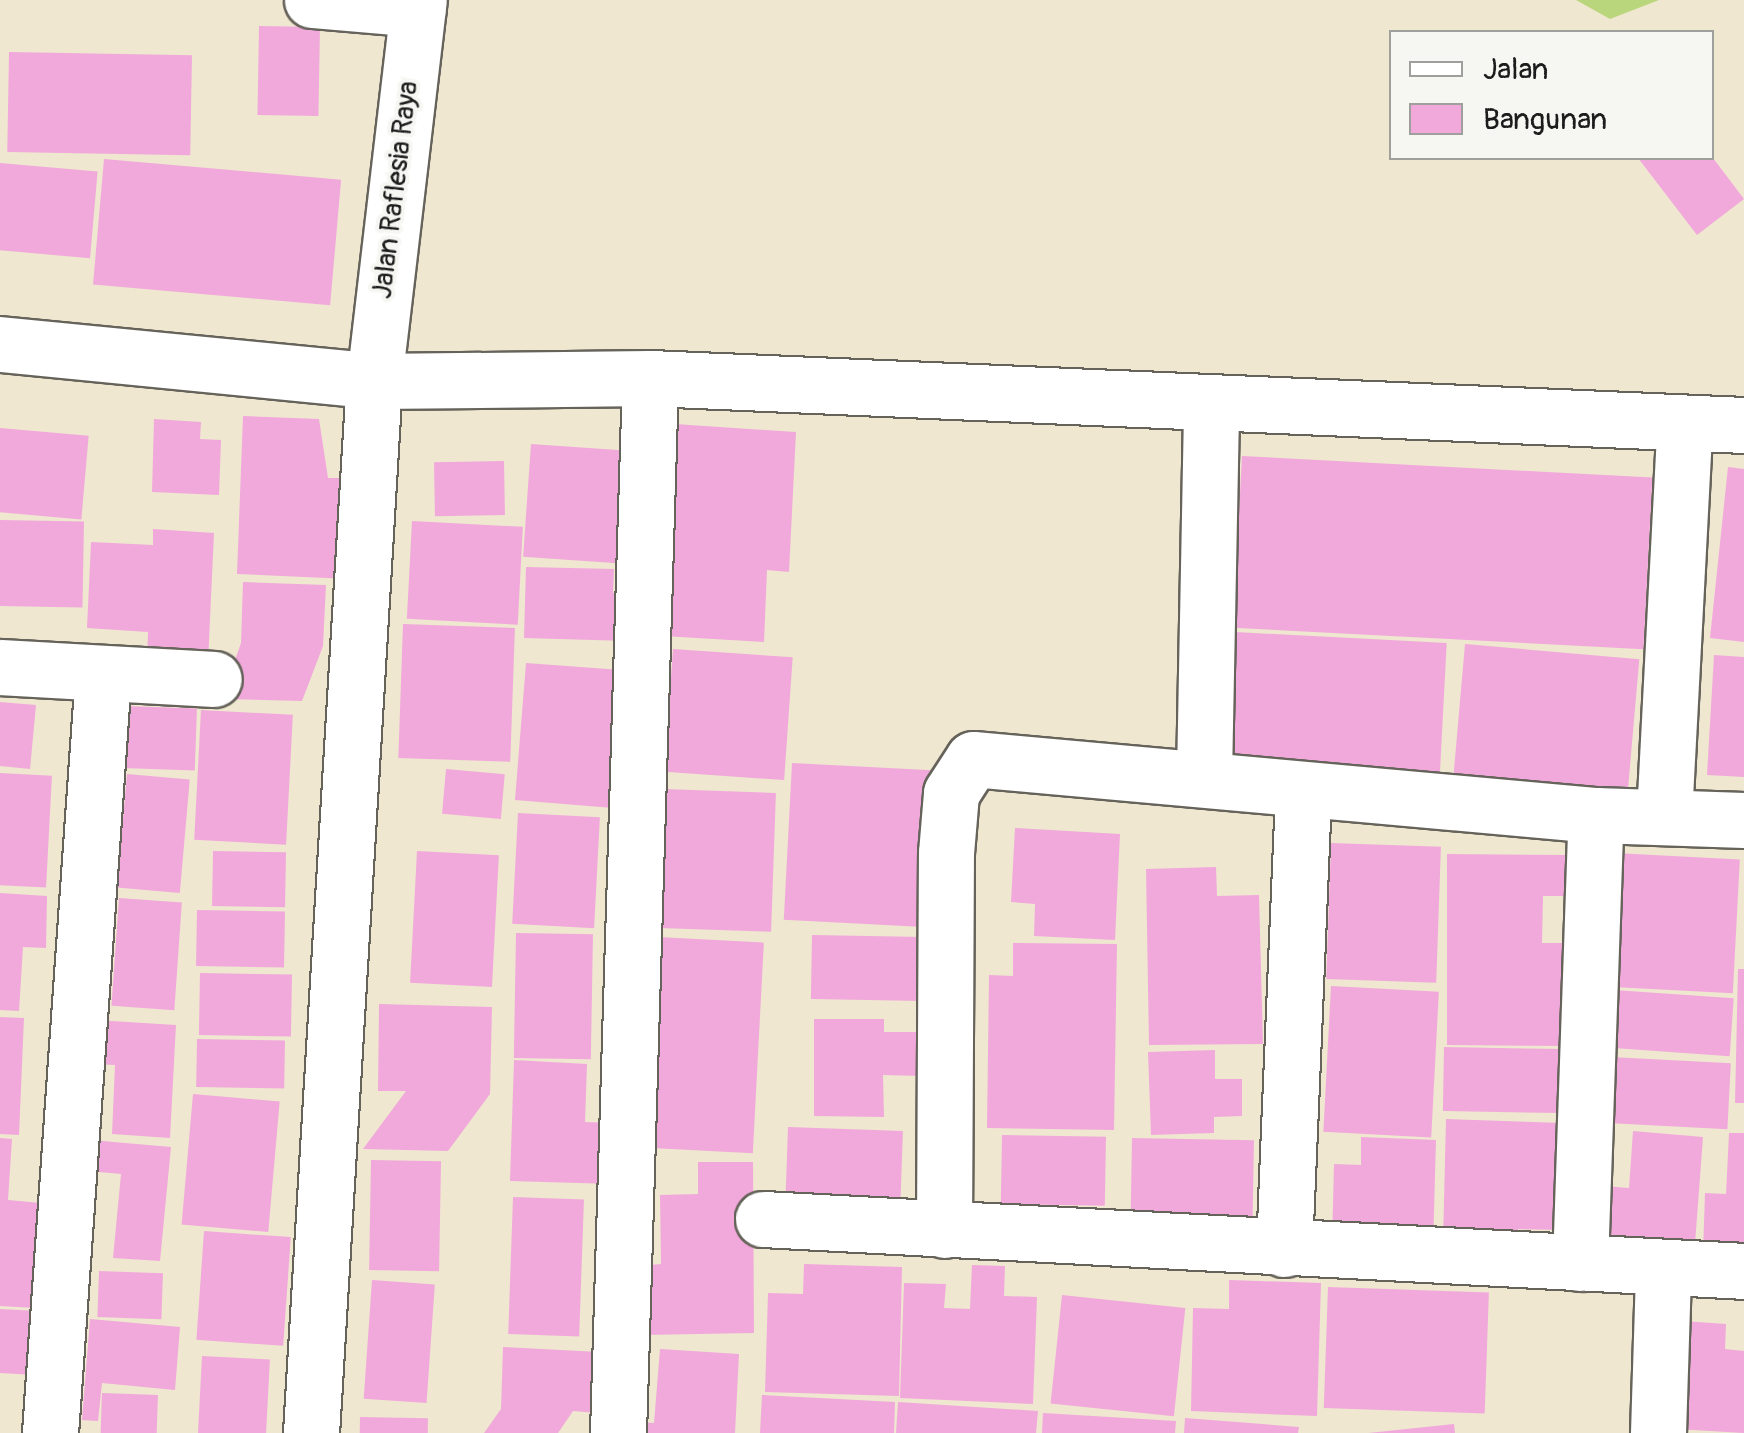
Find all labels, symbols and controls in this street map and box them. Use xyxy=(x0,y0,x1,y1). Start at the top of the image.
legend xyxy=(1389,30,1714,160)
text: Jalan xyxy=(1483,51,1549,88)
street label: Jalan Raflesia Raya xyxy=(366,79,426,301)
text: Bangunan xyxy=(1483,101,1607,138)

